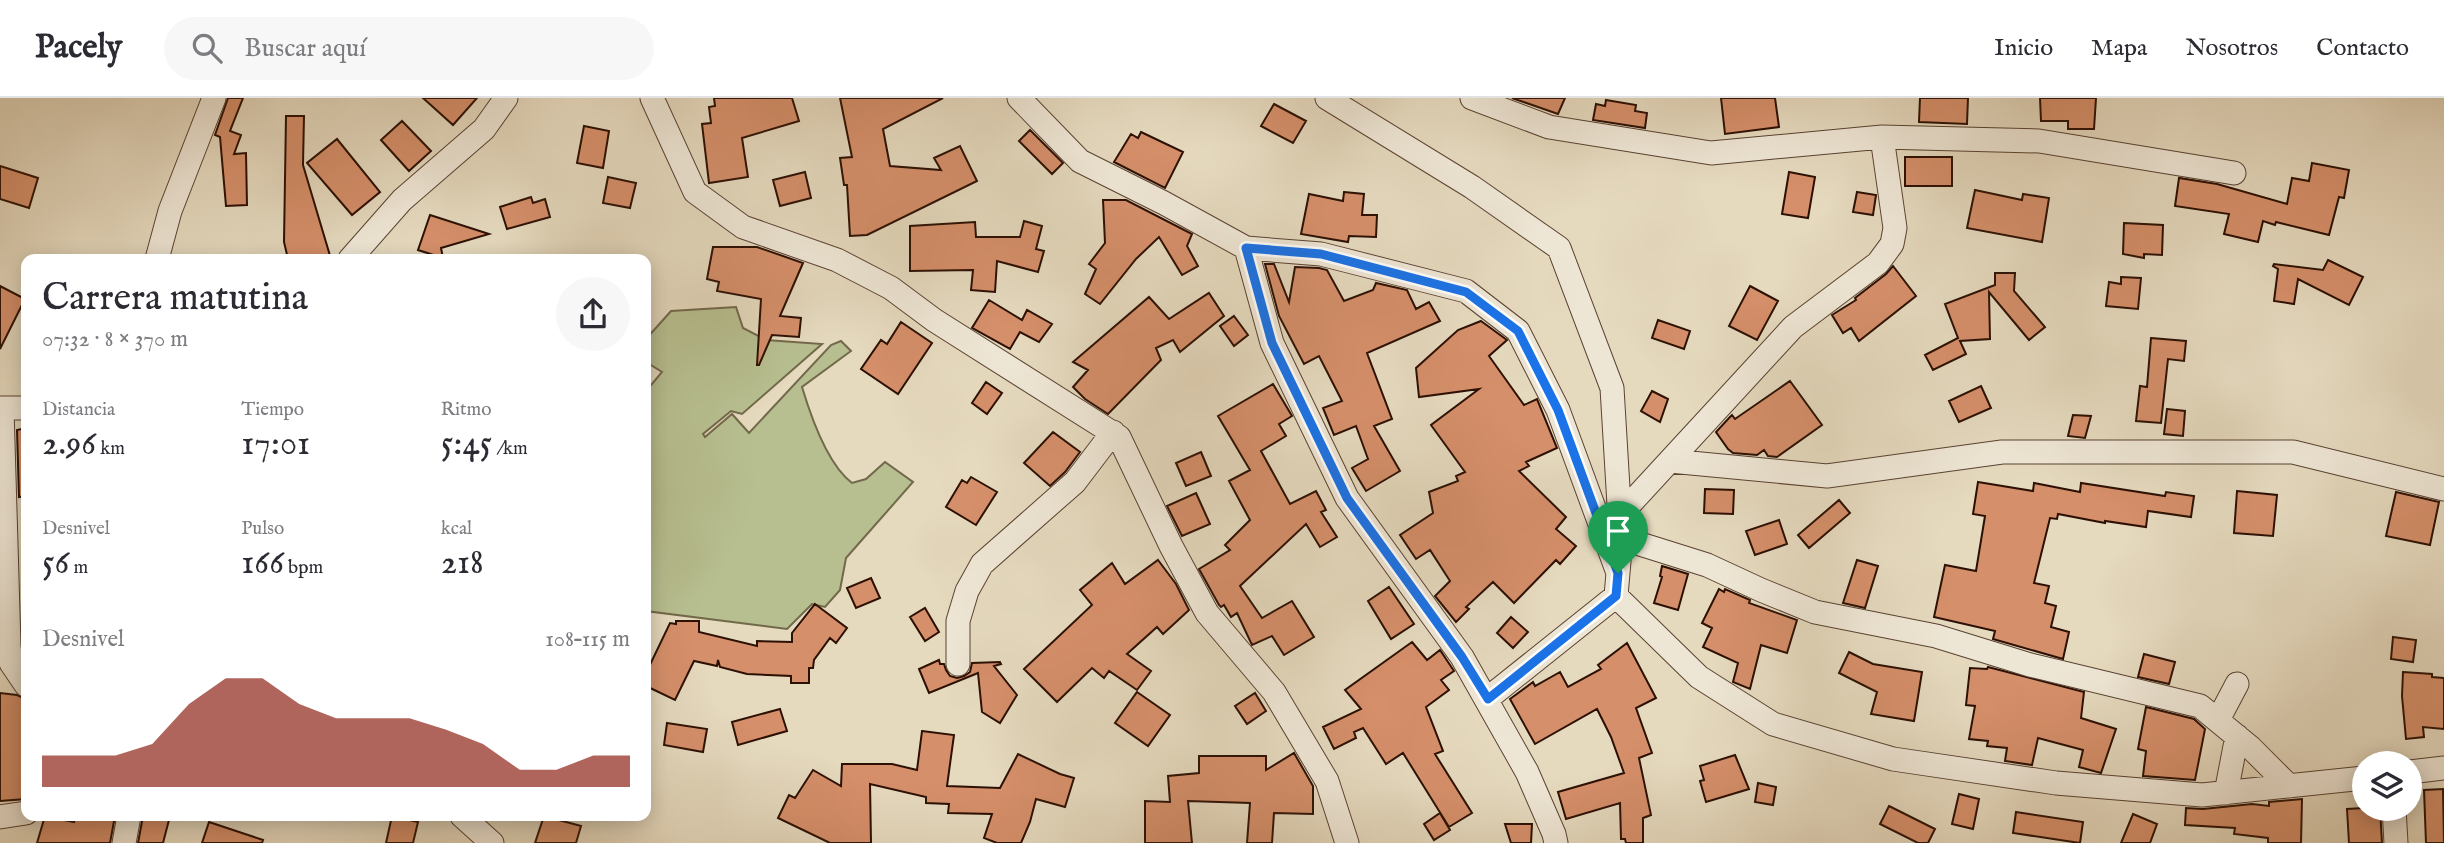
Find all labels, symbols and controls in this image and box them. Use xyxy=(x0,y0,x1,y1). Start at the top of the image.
search box xyxy=(164,17,654,80)
text: Pacely xyxy=(35,27,122,69)
icon: search xyxy=(188,29,226,67)
text: Buscar aquí xyxy=(244,32,366,65)
text: Inicio xyxy=(1994,33,2053,64)
text: Mapa xyxy=(2091,33,2147,64)
text: Nosotros xyxy=(2185,33,2278,64)
text: Contacto xyxy=(2316,33,2409,64)
text: Carrera matutina xyxy=(42,275,308,323)
button: share xyxy=(556,277,630,351)
text: 07:32 · 8 × 370 m xyxy=(42,325,188,354)
text: Distancia xyxy=(42,398,115,422)
text: Tiempo xyxy=(241,398,304,422)
text: Ritmo xyxy=(441,398,491,422)
text: 2.96 xyxy=(42,422,96,467)
text: 17:01 xyxy=(241,422,310,467)
text: 5:45 xyxy=(441,422,492,467)
text: km xyxy=(96,437,125,461)
text: /km xyxy=(492,437,528,461)
pin xyxy=(1588,501,1648,573)
icon: arrive xyxy=(1599,512,1637,550)
text: Desnivel xyxy=(42,517,110,541)
text: Pulso xyxy=(241,517,284,541)
text: kcal xyxy=(441,517,472,541)
text: 56 xyxy=(42,541,69,586)
text: 166 xyxy=(241,541,284,586)
text: 218 xyxy=(441,541,484,586)
text: m xyxy=(69,556,88,580)
text: bpm xyxy=(284,556,323,580)
text: Desnivel xyxy=(42,625,124,654)
text: 108–115 m xyxy=(545,625,630,654)
map controls xyxy=(2352,751,2422,821)
button: layers xyxy=(2352,751,2422,821)

